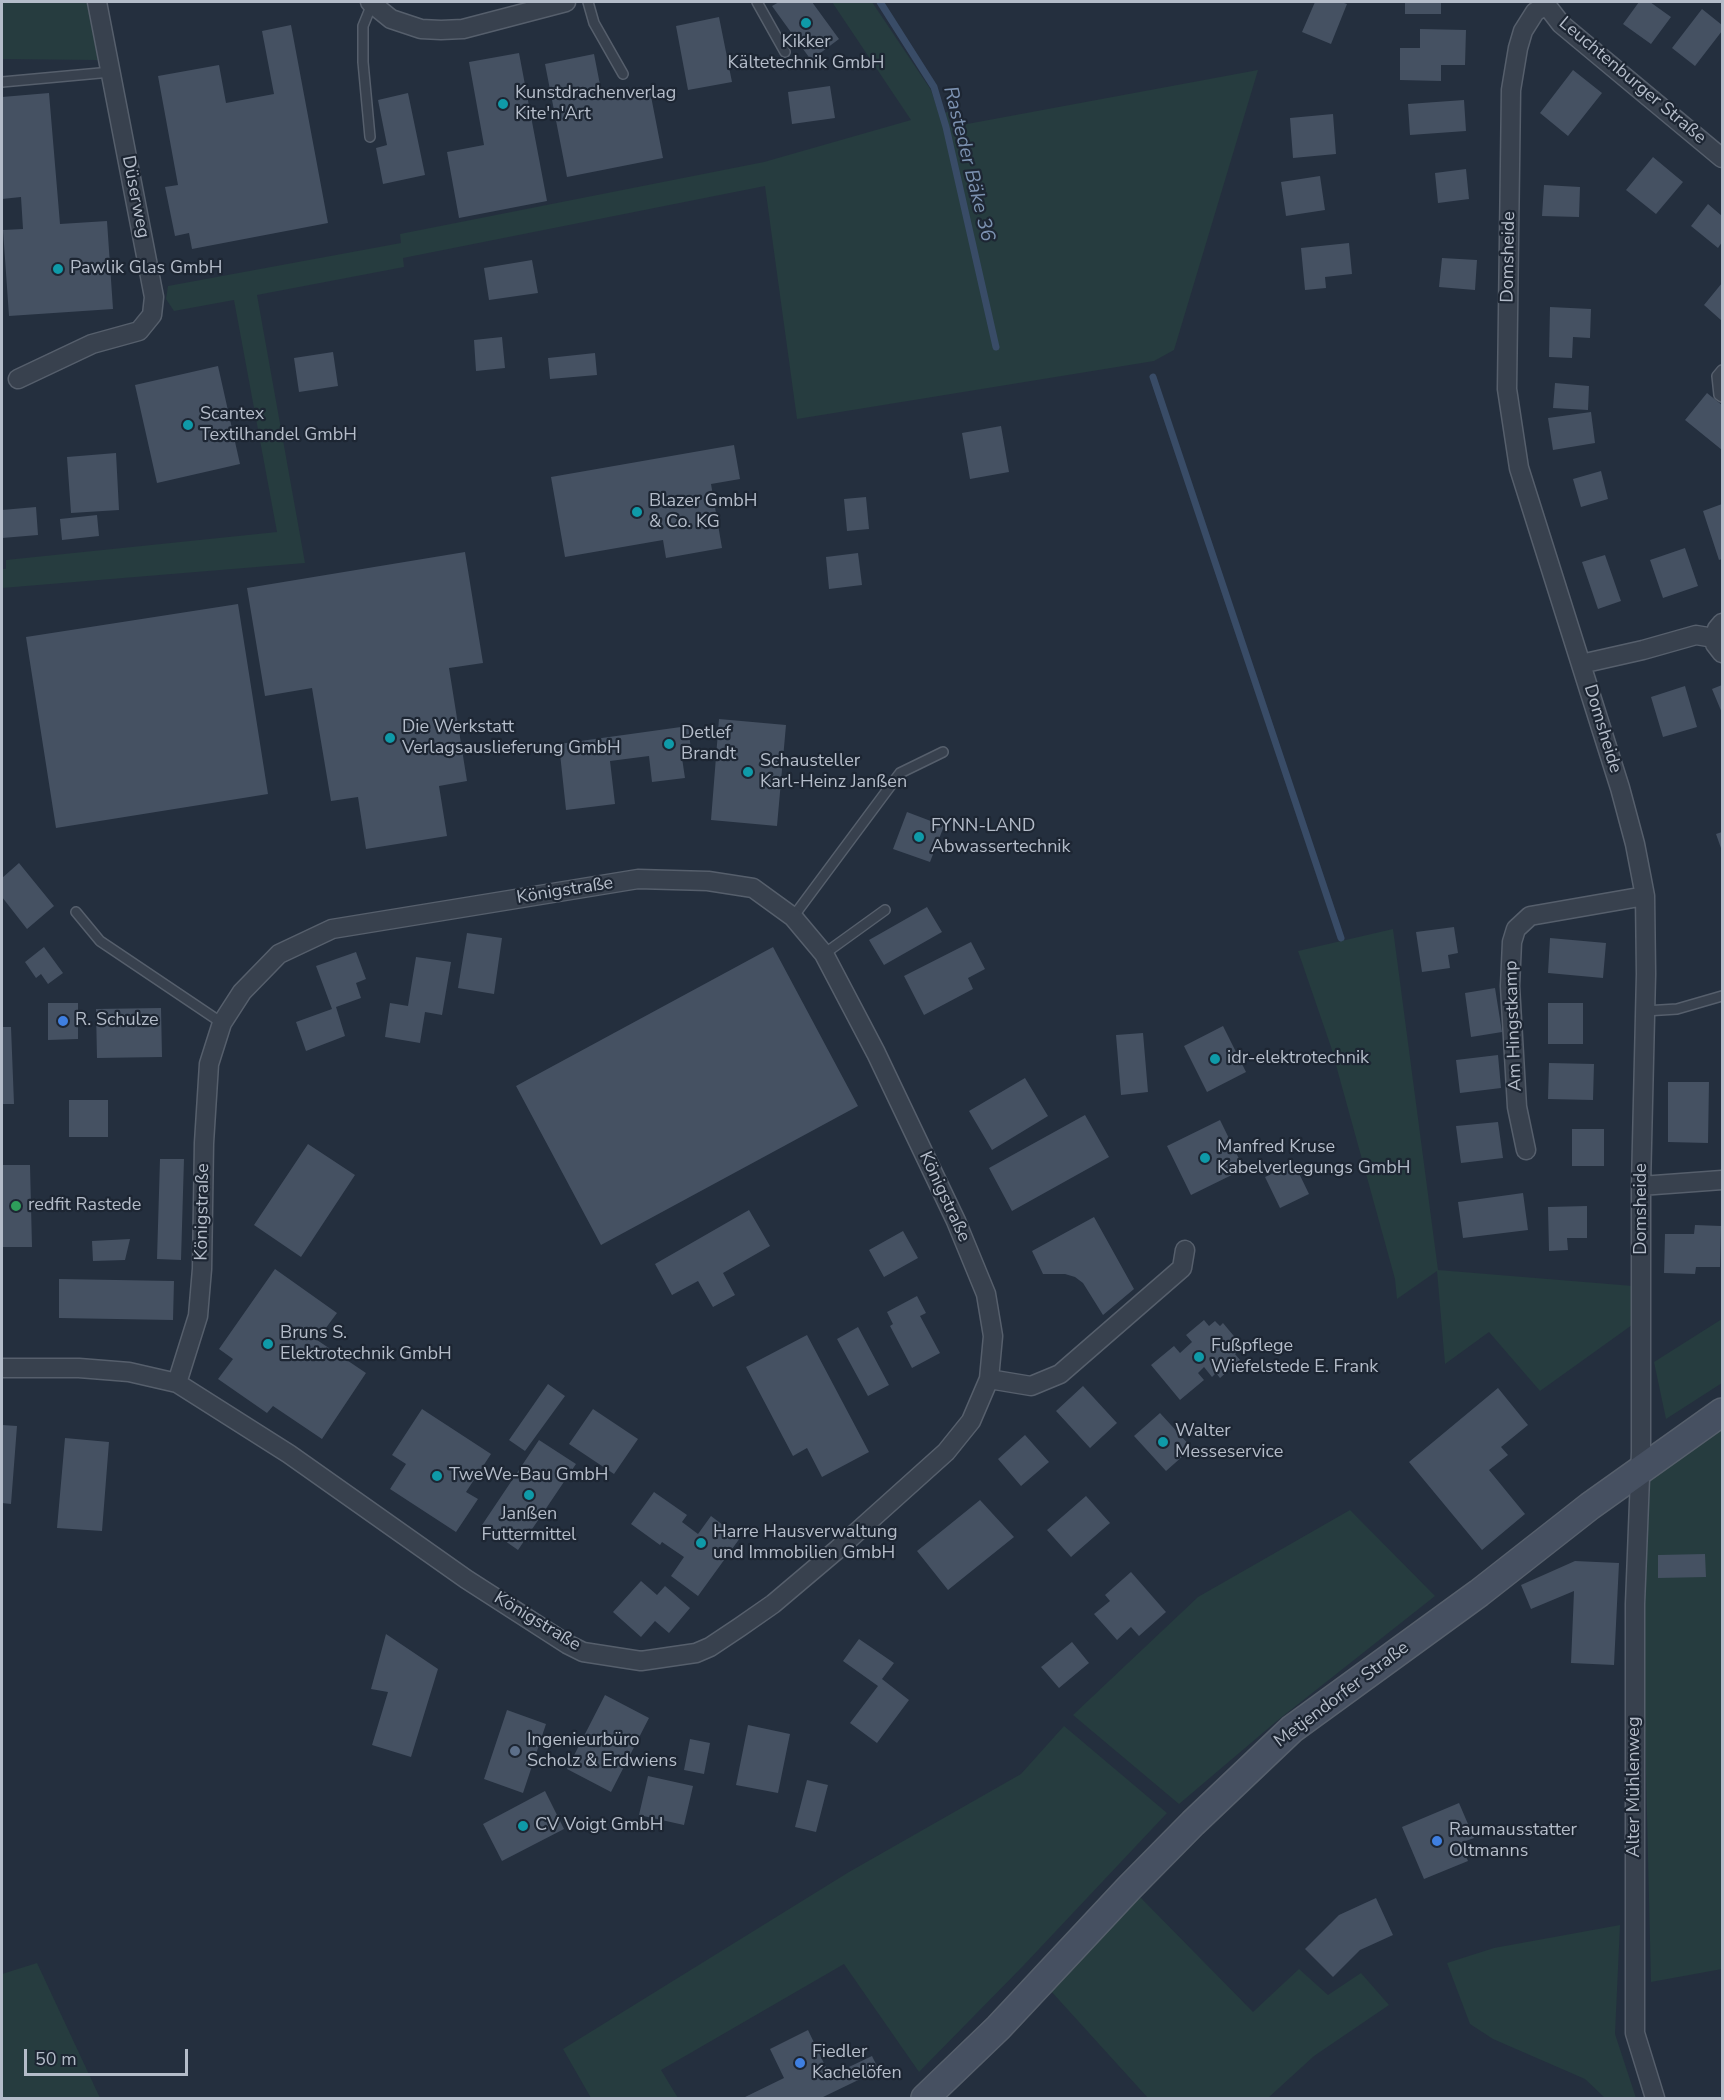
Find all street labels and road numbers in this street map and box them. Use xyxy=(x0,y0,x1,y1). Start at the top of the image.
street label: Leuchtenburger Straße xyxy=(1554,13,1710,149)
street label: Düserweg xyxy=(116,154,154,240)
street label: Domsheide xyxy=(1497,211,1521,303)
street label: Domsheide xyxy=(1578,682,1626,776)
street label: Königstraße xyxy=(515,873,615,909)
street label: Am Hingstkamp xyxy=(1501,960,1527,1092)
street label: Königstraße xyxy=(914,1148,974,1246)
street label: Königstraße xyxy=(191,1163,215,1261)
street label: Domsheide xyxy=(1631,1163,1653,1255)
street label: Königstraße xyxy=(490,1588,584,1656)
street label: Metjendorfer Straße xyxy=(1270,1637,1414,1753)
street label: Alter Mühlenweg xyxy=(1624,1717,1646,1857)

